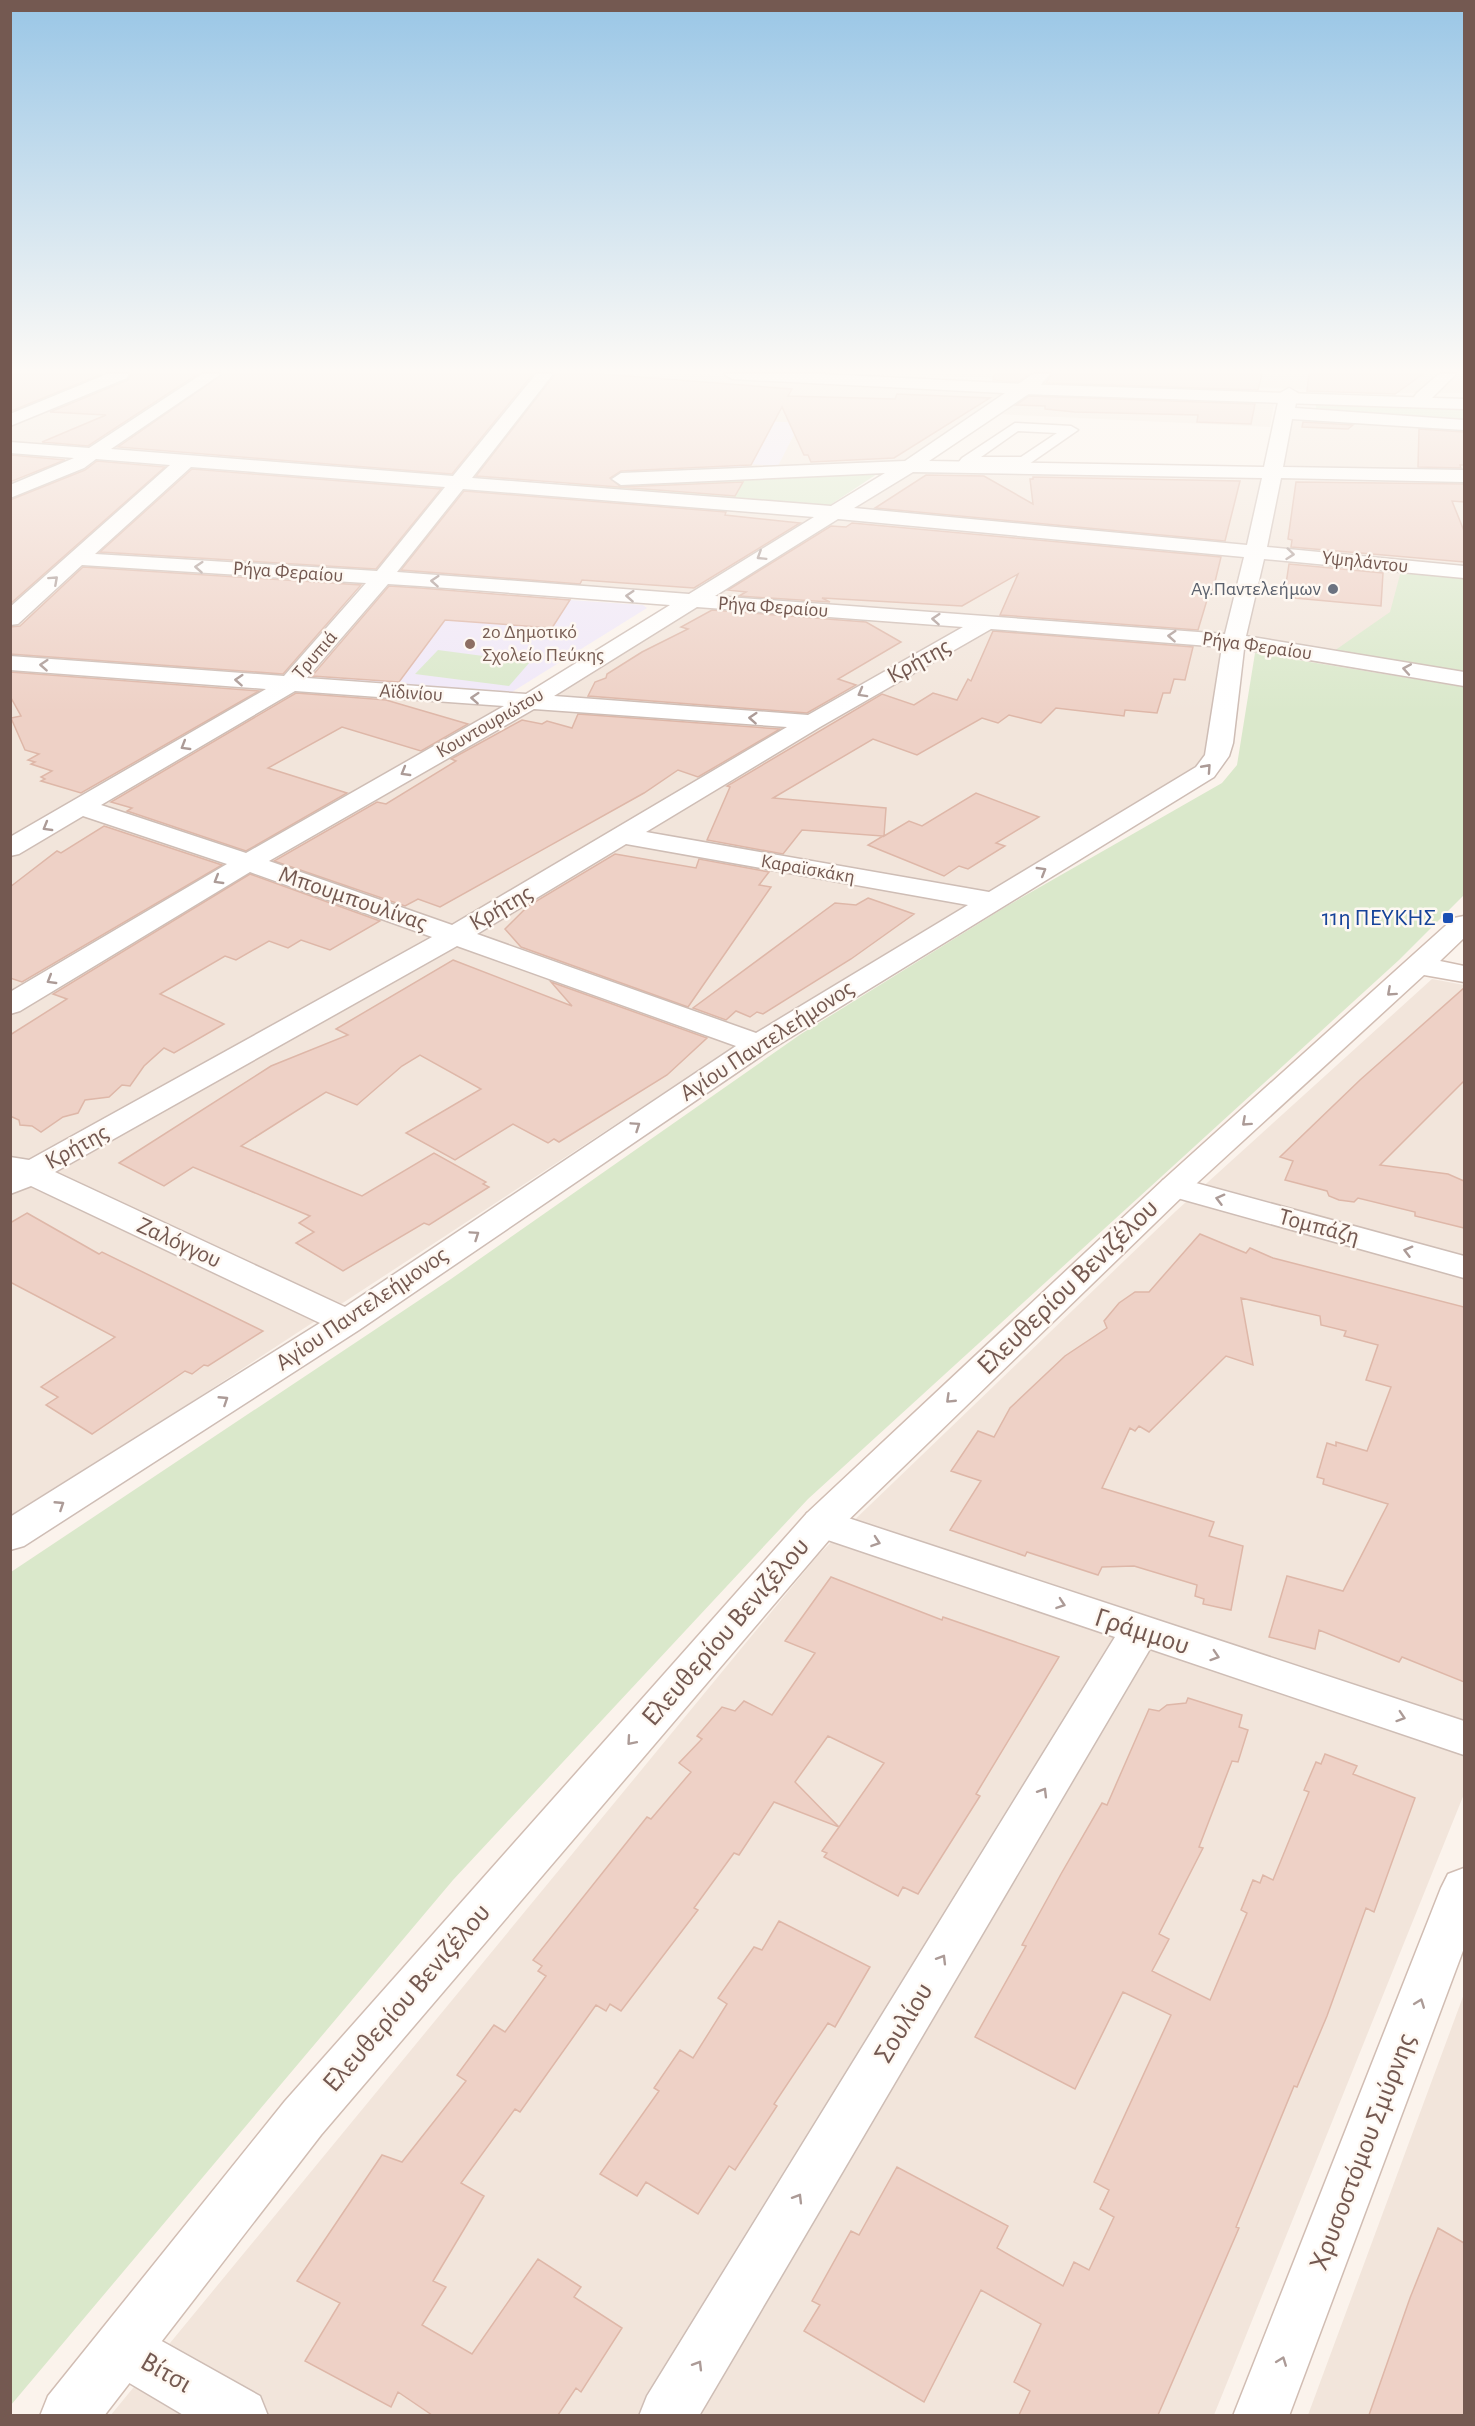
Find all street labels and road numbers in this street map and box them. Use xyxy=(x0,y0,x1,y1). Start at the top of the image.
street label: Υψηλάντου xyxy=(1321,548,1409,576)
street label: Ρήγα Φεραίου xyxy=(232,558,344,586)
street label: Ρήγα Φεραίου xyxy=(717,593,829,621)
street label: Τρυπιά xyxy=(289,627,341,683)
street label: Ρήγα Φεραίου xyxy=(1201,628,1313,664)
street label: Κρήτης xyxy=(883,634,955,688)
street label: Αϊδινίου xyxy=(379,681,443,705)
street label: Κουντουριώτου xyxy=(433,684,547,762)
street label: Καραϊσκάκη xyxy=(759,851,857,887)
street label: Μπουμπουλίνας xyxy=(276,862,430,936)
street label: Κρήτης xyxy=(466,881,536,935)
street label: Αγίου Παντελεήμονος xyxy=(676,976,858,1106)
street label: Κρήτης xyxy=(41,1120,113,1174)
street label: Ελευθερίου Βενιζέλου xyxy=(972,1194,1164,1380)
street label: Τομπάζη xyxy=(1276,1205,1362,1249)
street label: Ζαλόγγου xyxy=(133,1213,225,1273)
street label: Αγίου Παντελεήμονος xyxy=(272,1243,452,1375)
street label: Ελευθερίου Βενιζέλου xyxy=(637,1532,815,1732)
street label: Γράμμου xyxy=(1091,1604,1193,1660)
street label: Ελευθερίου Βενιζέλου xyxy=(318,1898,496,2098)
street label: Σουλίου xyxy=(869,1978,939,2068)
street label: Χρυσοστόμου Σμύρνης xyxy=(1305,2030,1421,2274)
street label: Βίτσι xyxy=(136,2347,196,2399)

